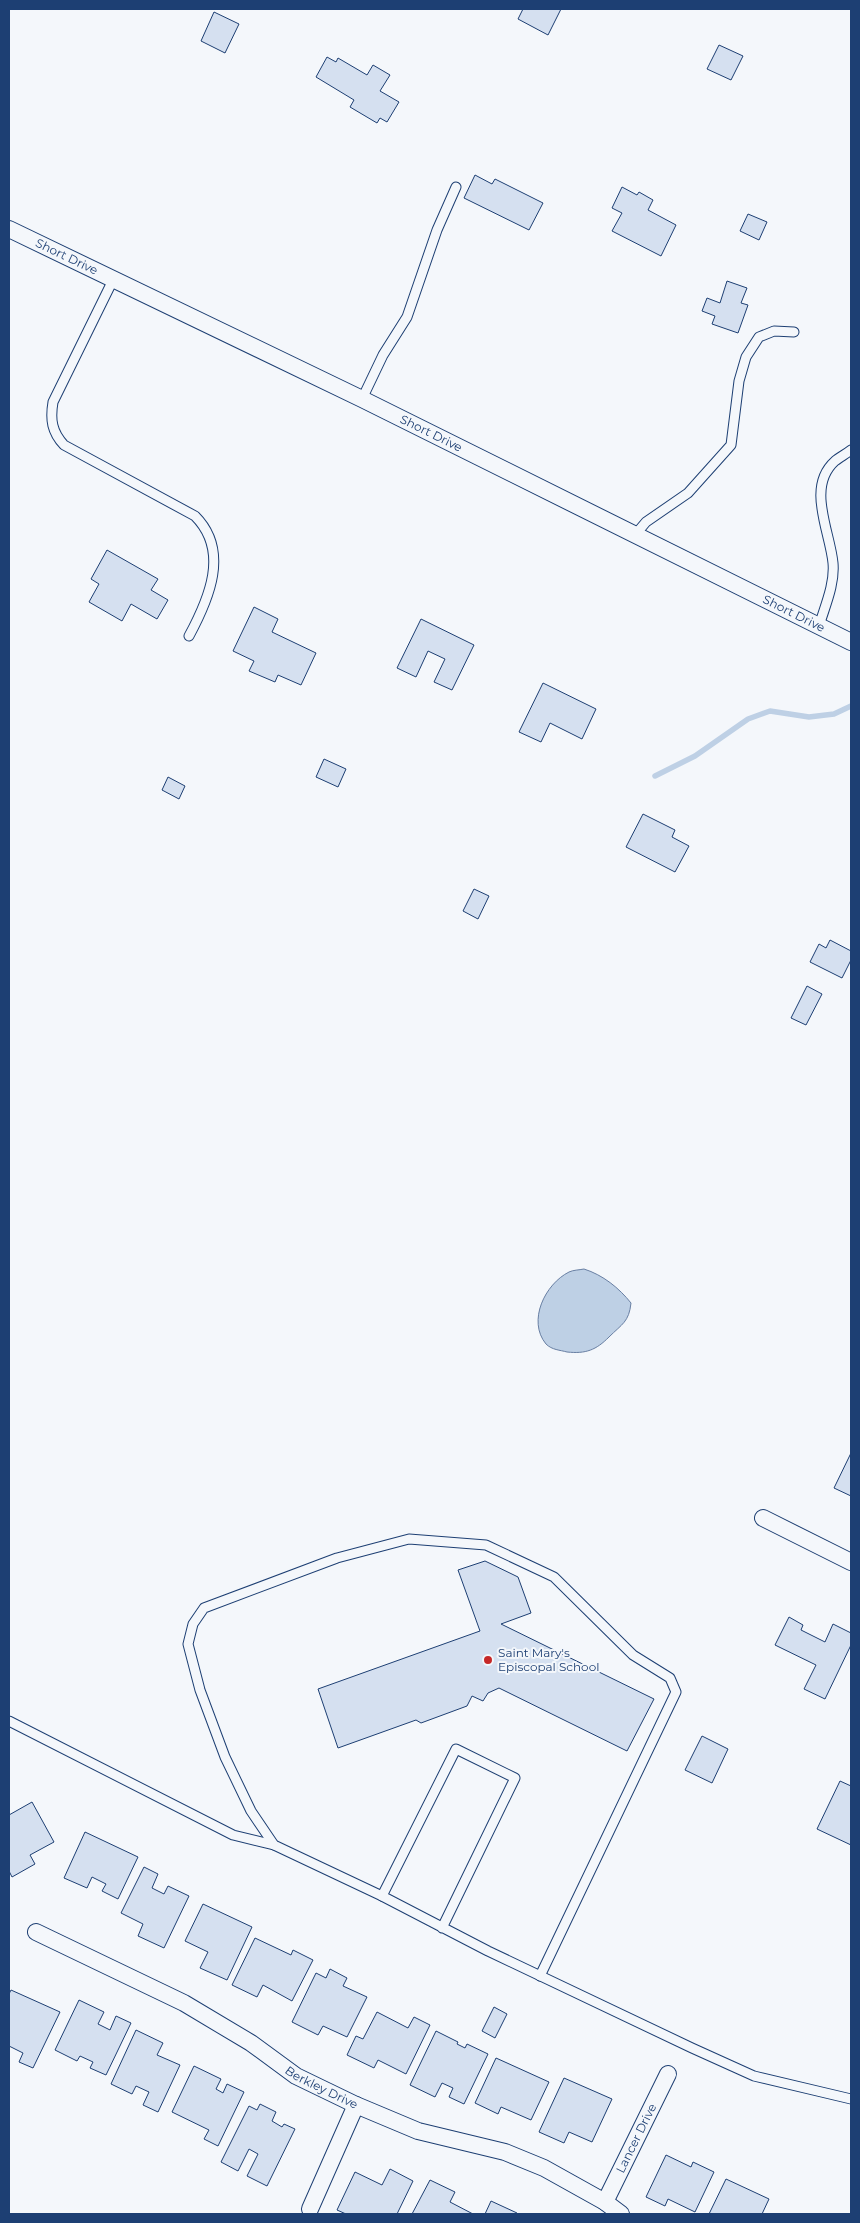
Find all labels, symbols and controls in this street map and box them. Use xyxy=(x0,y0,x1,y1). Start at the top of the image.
street label: Short Drive xyxy=(33,235,101,278)
street label: Short Drive xyxy=(398,411,465,455)
street label: Short Drive xyxy=(760,591,828,635)
place label: Saint Mary's Episcopal School xyxy=(498,1645,599,1674)
marker: Saint Mary's Episcopal School xyxy=(482,1654,494,1666)
street label: Berkley Drive xyxy=(282,2063,361,2112)
street label: Lancer Drive xyxy=(612,2101,659,2175)

